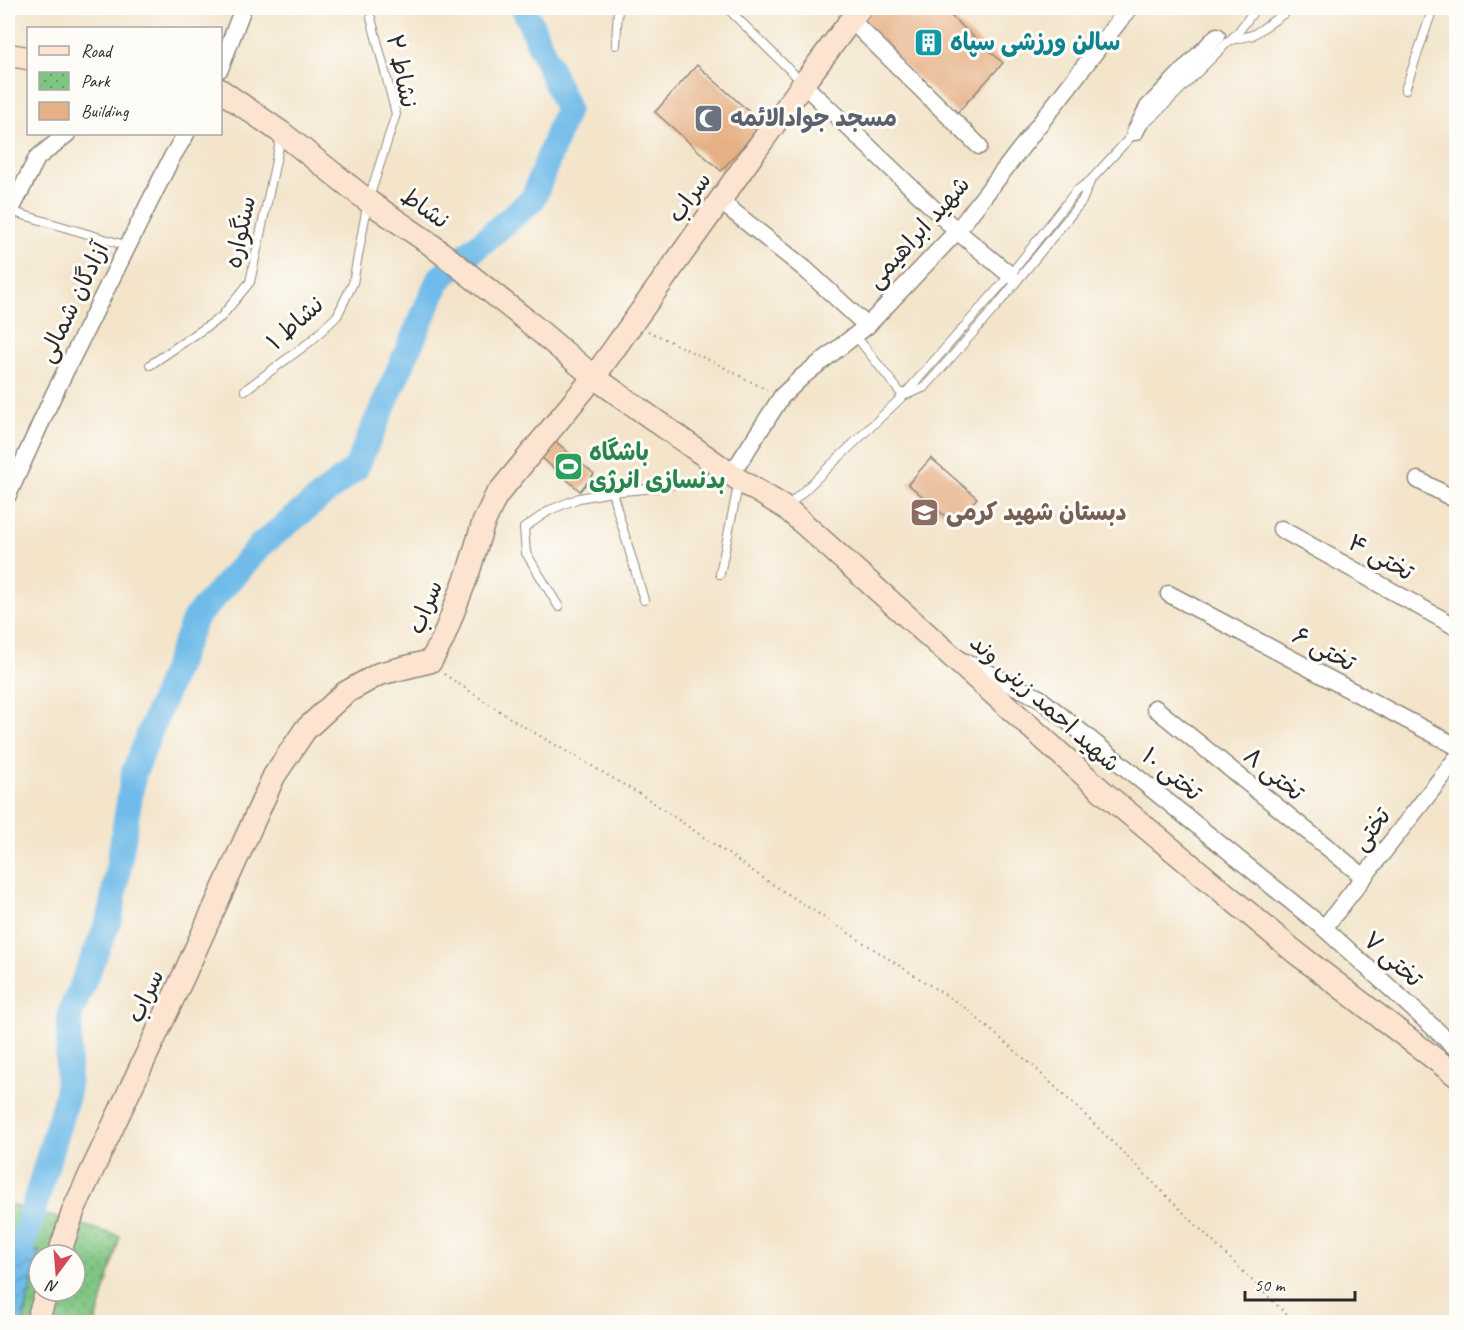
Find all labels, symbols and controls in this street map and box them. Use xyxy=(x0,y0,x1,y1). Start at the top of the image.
building icon: سالن ورزشی سپاه xyxy=(913,26,945,58)
legend xyxy=(27,27,222,135)
place label: سالن ورزشی سپاه xyxy=(950,27,1120,57)
street label: نشاط ۲ xyxy=(380,31,424,111)
text: Road xyxy=(81,40,114,62)
text: Park xyxy=(81,70,111,92)
text: Building xyxy=(81,100,130,122)
mosque icon: مسجد جوادالائمه xyxy=(693,102,725,134)
place label: مسجد جوادالائمه xyxy=(730,103,897,134)
street label: سراب xyxy=(661,166,717,228)
street label: شهید ابراهیمی xyxy=(860,170,976,294)
street label: نشاط xyxy=(395,181,455,235)
street label: سنگواره xyxy=(218,193,262,271)
street label: آزادگان شمالی xyxy=(31,236,116,367)
street label: نشاط ۱ xyxy=(260,289,330,357)
place label: باشگاه بدنسازی انرژی xyxy=(589,437,725,495)
sports icon: باشگاه بدنسازی انرژی xyxy=(552,450,584,482)
school or university icon: دبستان شهید کرمی xyxy=(909,496,941,528)
place label: دبستان شهید کرمی xyxy=(946,497,1127,527)
street label: تختی ۴ xyxy=(1343,527,1420,588)
street label: سراب xyxy=(401,576,449,638)
street label: تختی ۶ xyxy=(1287,620,1362,678)
street label: شهید احمد زینی وند xyxy=(964,628,1126,778)
street label: تختی ۱۰ xyxy=(1136,741,1209,808)
street label: تختی ۸ xyxy=(1238,741,1311,808)
street label: تختی xyxy=(1345,801,1398,857)
street label: تختی ۷ xyxy=(1357,925,1430,994)
street label: سراب xyxy=(120,964,170,1028)
north arrow xyxy=(27,1243,87,1303)
scale bar xyxy=(1245,1264,1354,1302)
text: 50 m xyxy=(1254,1274,1287,1296)
text: N xyxy=(43,1275,61,1297)

